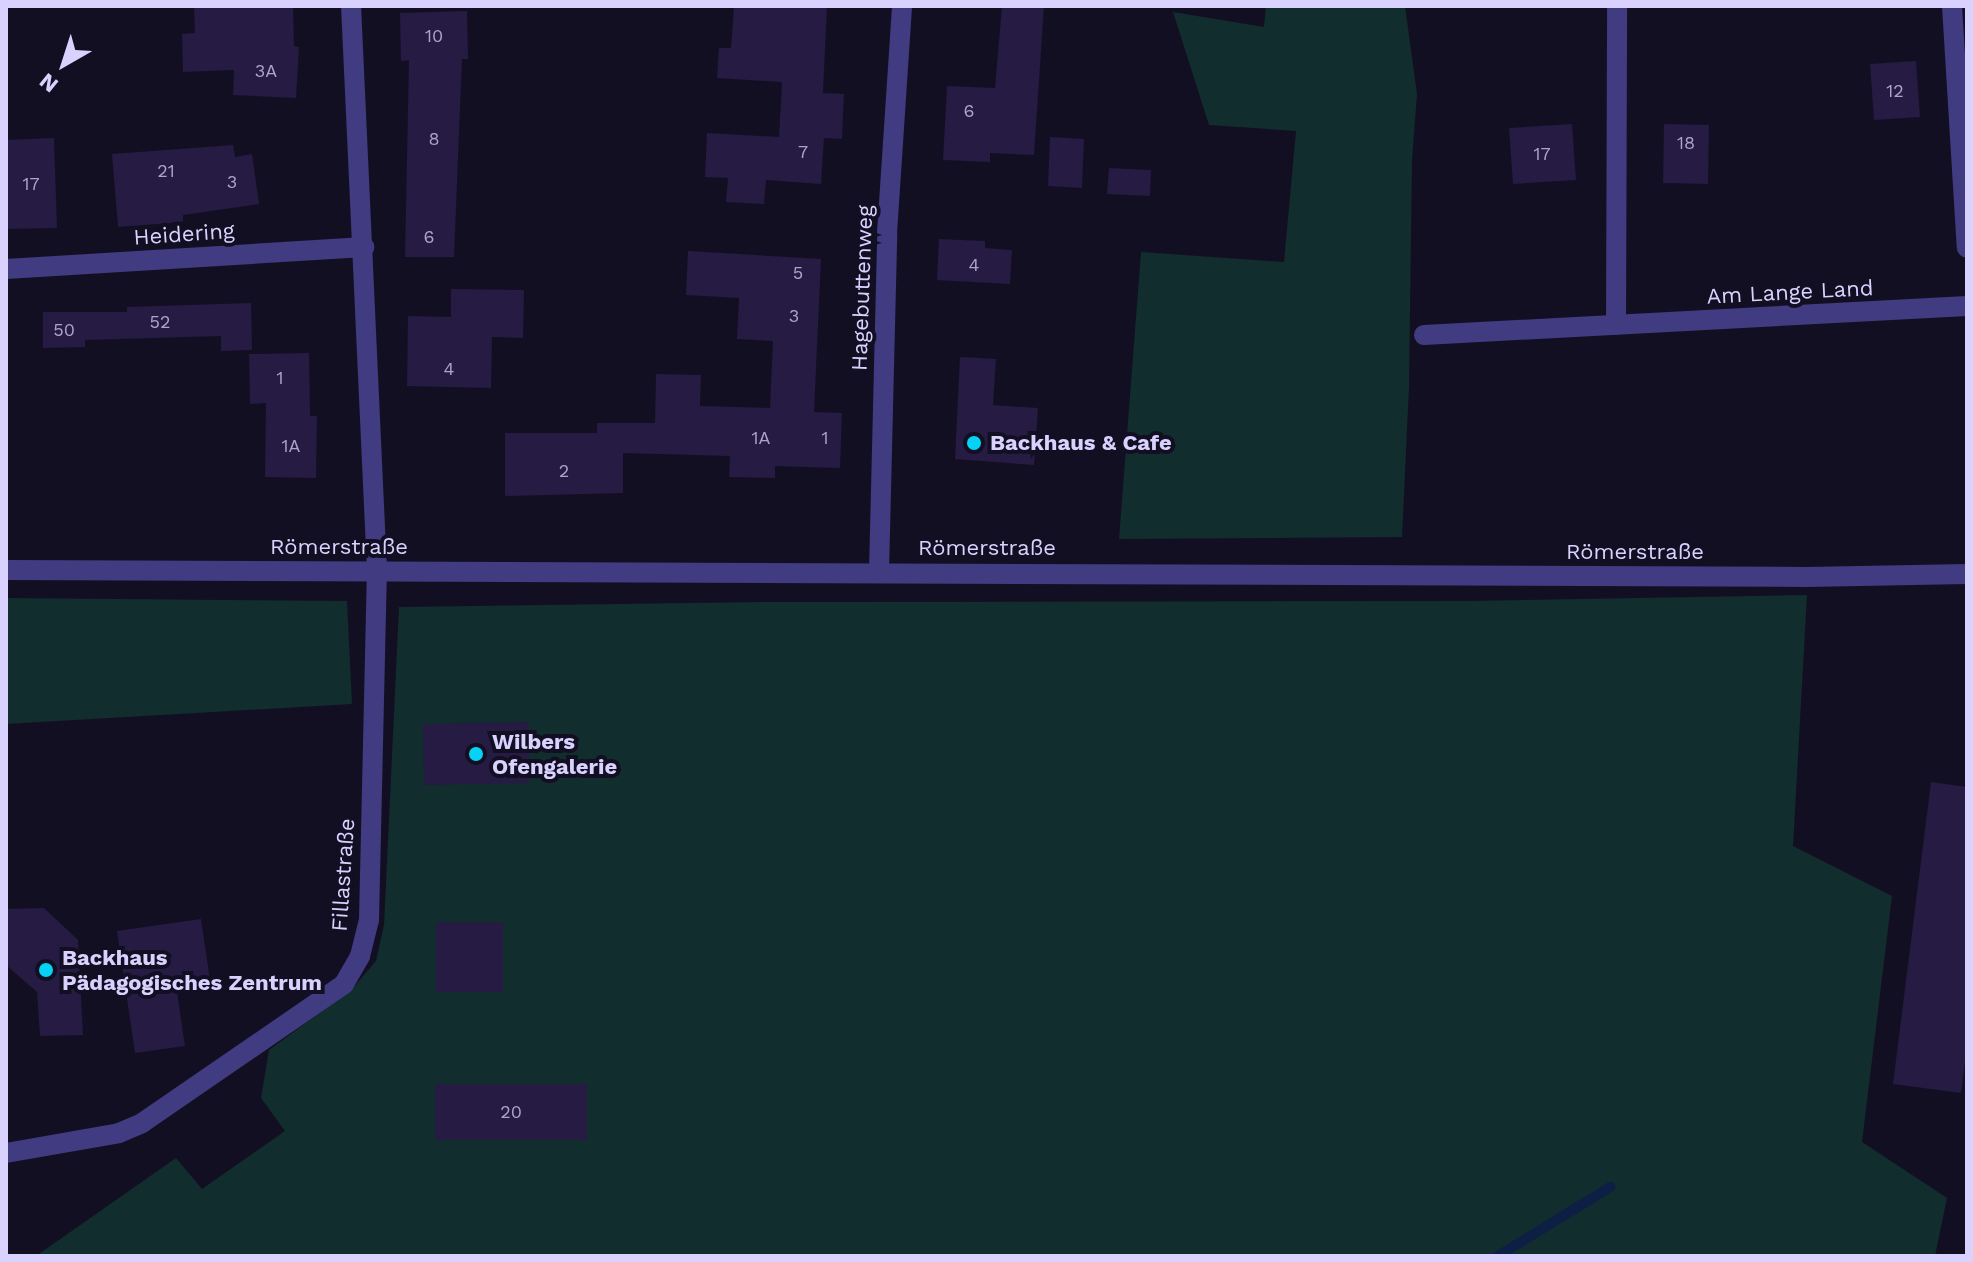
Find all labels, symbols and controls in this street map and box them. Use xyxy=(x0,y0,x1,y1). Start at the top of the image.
north arrow xyxy=(24,24,104,104)
house number: 10 xyxy=(425,25,443,47)
house number: 3A xyxy=(255,60,277,82)
text: N xyxy=(34,68,63,98)
house number: 12 xyxy=(1886,80,1904,102)
house number: 6 xyxy=(964,100,974,122)
house number: 8 xyxy=(428,128,440,150)
house number: 18 xyxy=(1677,132,1695,154)
house number: 7 xyxy=(798,141,808,163)
house number: 17 xyxy=(1533,143,1551,165)
house number: 21 xyxy=(157,160,175,182)
house number: 3 xyxy=(227,171,237,193)
house number: 17 xyxy=(22,173,40,195)
street label: Hagebuttenweg xyxy=(846,205,878,371)
street label: Heidering xyxy=(133,217,235,251)
house number: 6 xyxy=(424,226,434,248)
house number: 4 xyxy=(969,254,979,276)
house number: 5 xyxy=(793,262,803,284)
street label: Am Lange Land xyxy=(1706,274,1874,310)
house number: 3 xyxy=(789,305,799,327)
house number: 52 xyxy=(150,311,170,333)
house number: 50 xyxy=(53,319,75,341)
house number: 4 xyxy=(444,358,454,380)
house number: 1 xyxy=(276,367,284,389)
house number: 1A xyxy=(752,427,770,449)
house number: 1 xyxy=(821,427,829,449)
place label: Backhaus & Cafe xyxy=(990,430,1172,456)
marker: Backhaus & Cafe xyxy=(965,434,983,452)
house number: 1A xyxy=(282,435,300,457)
house number: 2 xyxy=(559,460,569,482)
street label: Römerstraße xyxy=(270,534,408,560)
street label: Römerstraße xyxy=(918,535,1056,561)
street label: Römerstraße xyxy=(1566,539,1704,565)
place label: Wilbers Ofengalerie xyxy=(492,728,617,780)
marker: Wilbers Ofengalerie xyxy=(467,745,485,763)
street label: Fillastraße xyxy=(326,818,360,932)
place label: Backhaus Pädagogisches Zentrum xyxy=(62,944,322,996)
marker: Backhaus Pädagogisches Zentrum xyxy=(37,961,55,979)
house number: 20 xyxy=(500,1101,522,1123)

